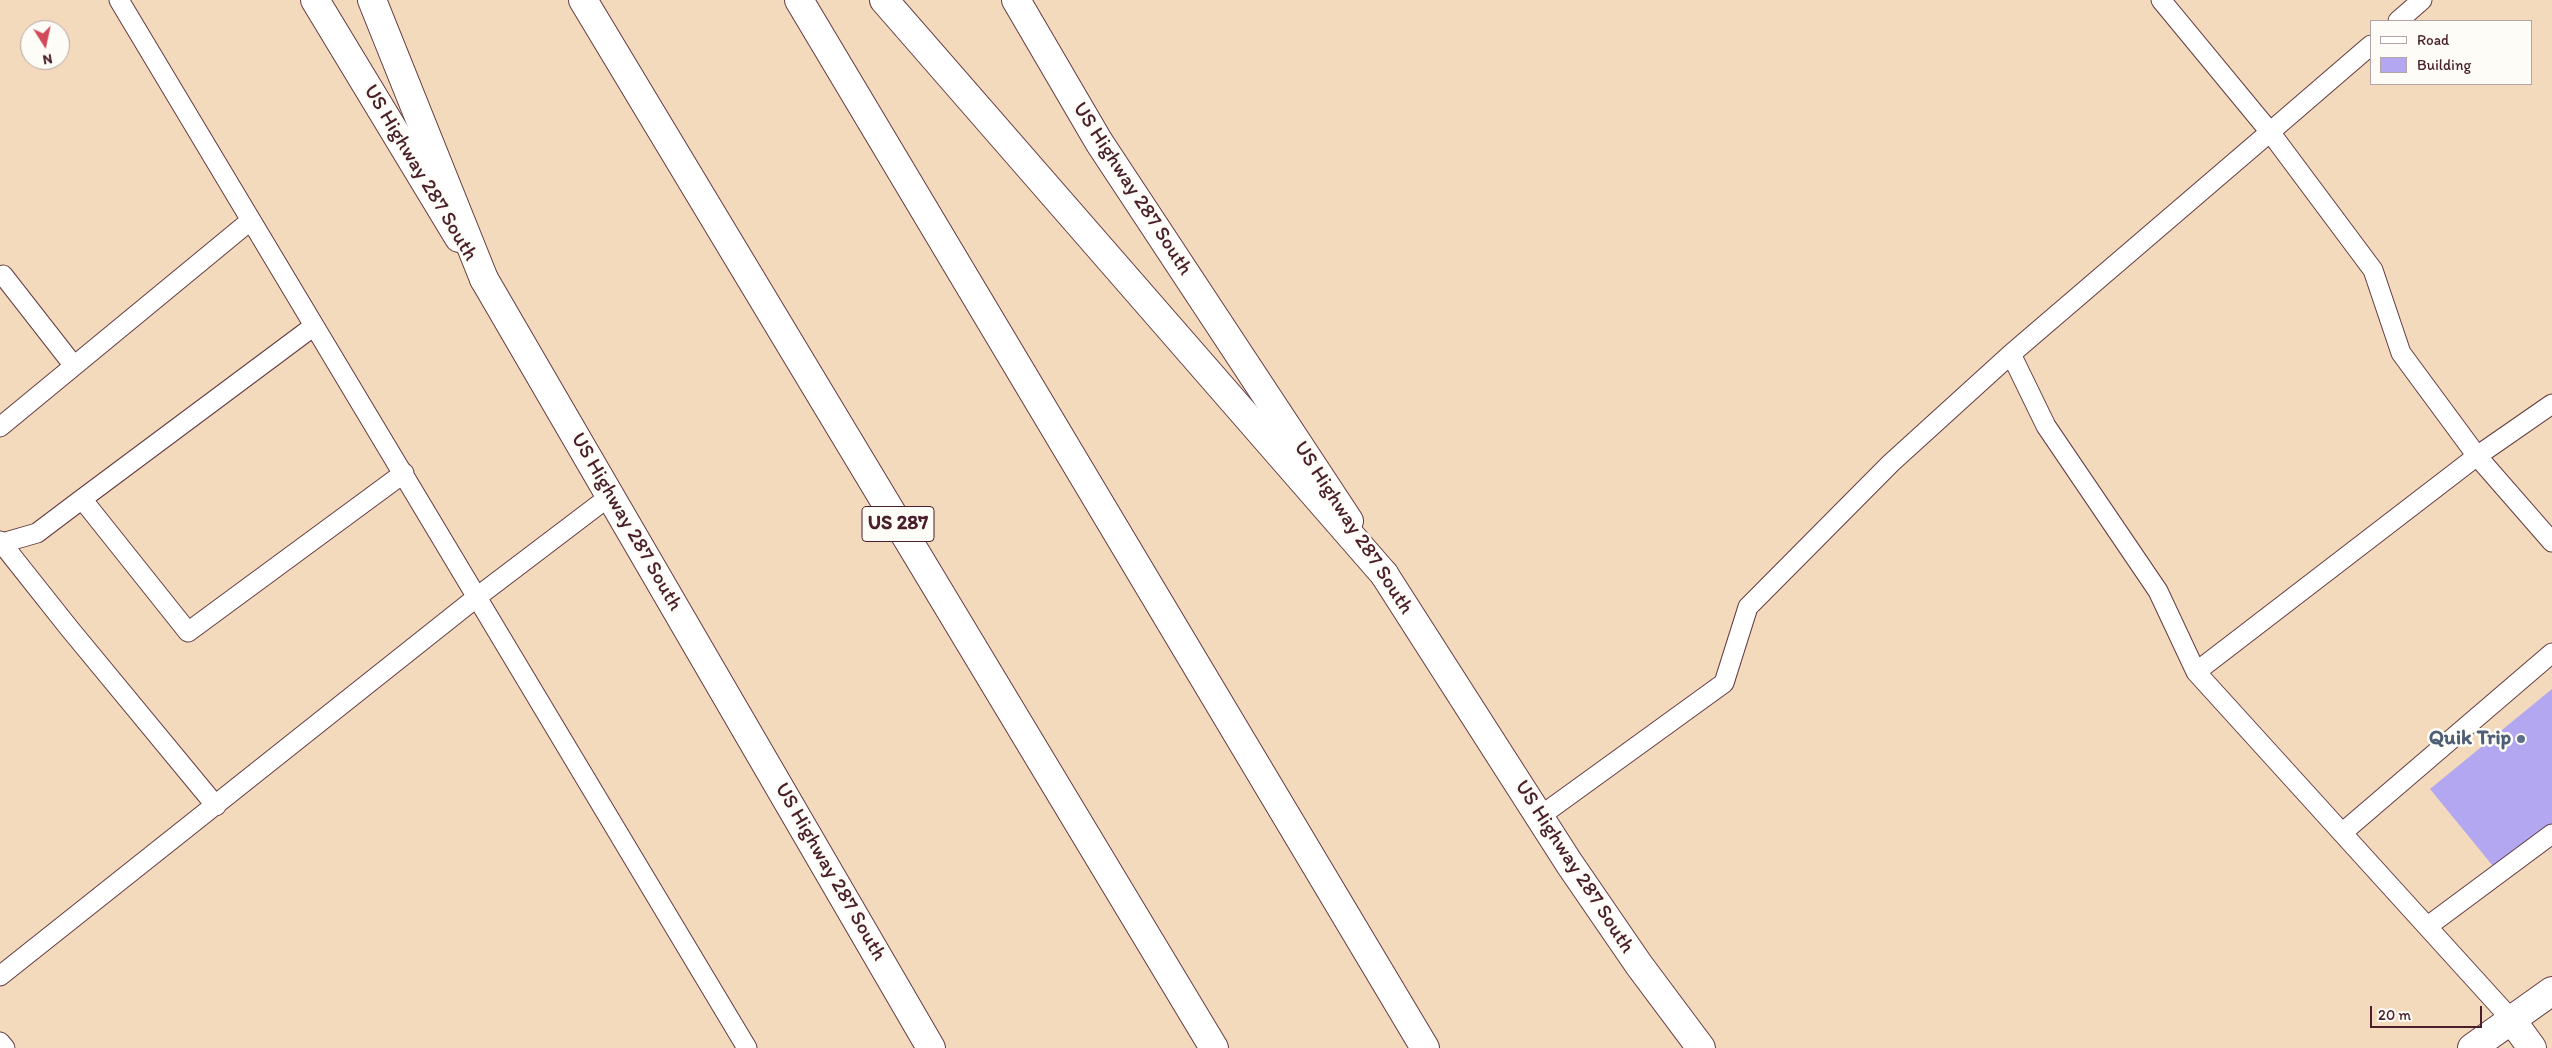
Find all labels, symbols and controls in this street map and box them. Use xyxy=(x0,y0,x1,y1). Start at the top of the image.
north arrow xyxy=(20,20,70,70)
legend xyxy=(2370,20,2532,85)
text: Road xyxy=(2417,31,2449,49)
text: N xyxy=(41,50,54,68)
text: Building xyxy=(2417,56,2471,74)
street label: US Highway 287 South xyxy=(357,80,483,266)
street label: US Highway 287 South xyxy=(1067,98,1197,280)
street label: US Highway 287 South xyxy=(565,428,687,616)
street label: US Highway 287 South xyxy=(1288,437,1418,619)
road number: US 287 xyxy=(862,506,934,542)
place label: Quik Trip xyxy=(2429,726,2511,752)
marker: Quik Trip xyxy=(2515,733,2527,745)
street label: US Highway 287 South xyxy=(1509,776,1639,958)
street label: US Highway 287 South xyxy=(769,778,891,966)
scale bar xyxy=(2372,996,2484,1028)
text: 20 m xyxy=(2378,1006,2411,1024)

